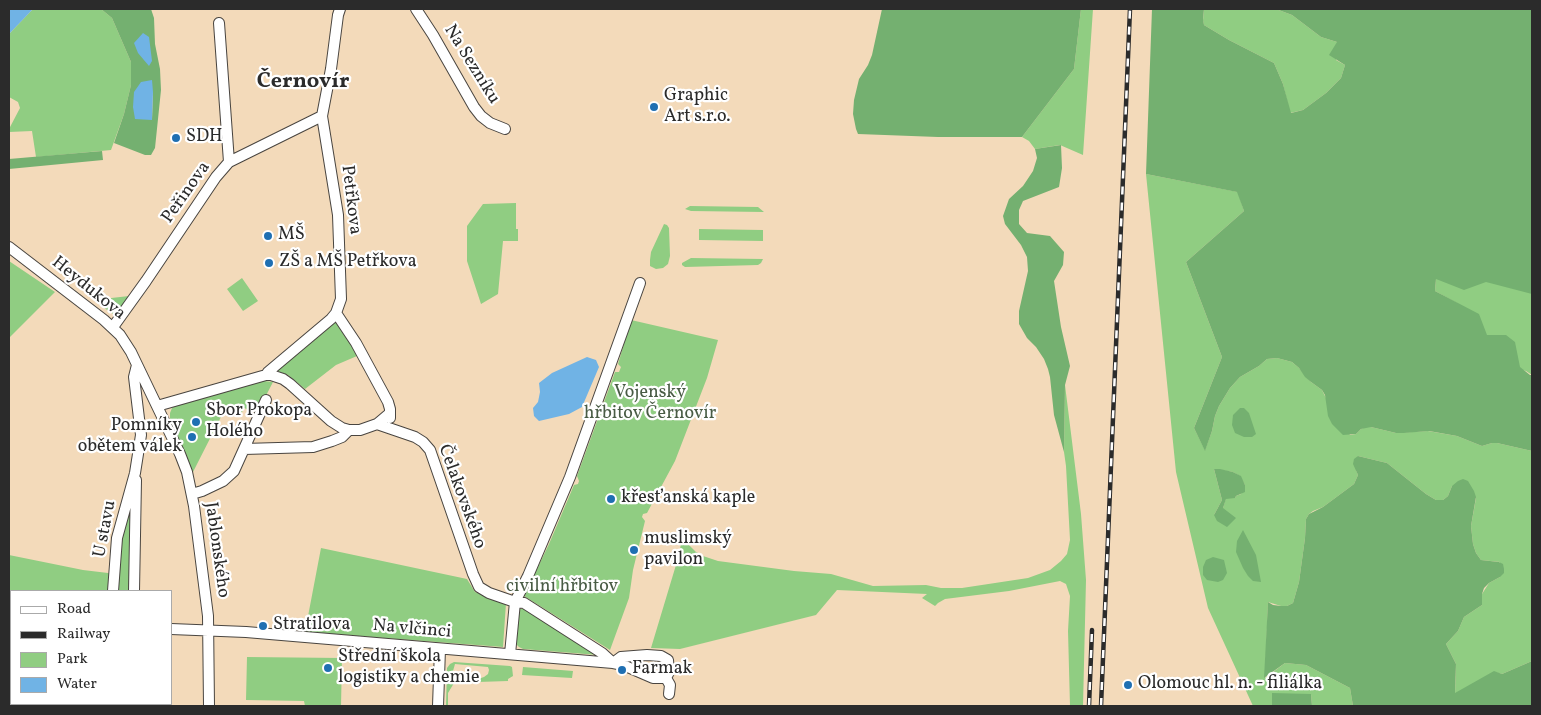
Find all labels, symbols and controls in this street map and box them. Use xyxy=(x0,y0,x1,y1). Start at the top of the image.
street label: Na Sezníku xyxy=(438,21,504,109)
district label: Černovír xyxy=(257,70,349,96)
place label: Graphic Art s.r.o. xyxy=(664,86,731,128)
marker: Graphic Art s.r.o. xyxy=(648,101,660,113)
place label: SDH xyxy=(186,127,223,149)
marker: SDH xyxy=(170,132,182,144)
street label: Peřinova xyxy=(158,158,216,228)
street label: Petřkova xyxy=(335,164,365,236)
place label: MŠ xyxy=(278,225,305,247)
marker: MŠ xyxy=(262,230,274,242)
place label: ZŠ a MŠ Petřkova xyxy=(279,252,417,274)
street label: Heydukova xyxy=(47,253,129,325)
marker: ZŠ a MŠ Petřkova xyxy=(263,257,275,269)
park label: Vojenský hřbitov Černovír xyxy=(584,383,716,426)
place label: Sbor Prokopa Holého xyxy=(206,401,312,444)
place label: Pomníky obětem válek xyxy=(78,416,182,458)
marker: Sbor Prokopa Holého xyxy=(190,416,202,428)
marker: Pomníky obětem válek xyxy=(186,431,198,443)
street label: Čelakovského xyxy=(432,442,490,552)
place label: křesťanská kaple xyxy=(621,488,755,510)
marker: křesťanská kaple xyxy=(605,493,617,505)
street label: U stavu xyxy=(90,499,122,559)
street label: Jablonského xyxy=(199,501,233,599)
place label: muslimský pavilon xyxy=(644,529,732,572)
marker: muslimský pavilon xyxy=(628,544,640,556)
park label: civilní hřbitov xyxy=(506,577,618,599)
legend xyxy=(10,590,172,705)
text: Road xyxy=(57,599,91,620)
place label: Stratilova xyxy=(273,615,350,637)
street label: Na vlčinci xyxy=(372,616,452,644)
marker: Stratilova xyxy=(257,620,269,632)
text: Railway xyxy=(57,624,110,645)
place label: Střední škola logistiky a chemie xyxy=(338,647,479,690)
text: Park xyxy=(57,649,88,670)
place label: Farmak xyxy=(632,659,692,681)
marker: Střední škola logistiky a chemie xyxy=(322,662,334,674)
marker: Farmak xyxy=(616,664,628,676)
text: Water xyxy=(57,674,97,695)
place label: Olomouc hl. n. - filiálka xyxy=(1138,674,1322,696)
marker: Olomouc hl. n. - filiálka xyxy=(1122,679,1134,691)

